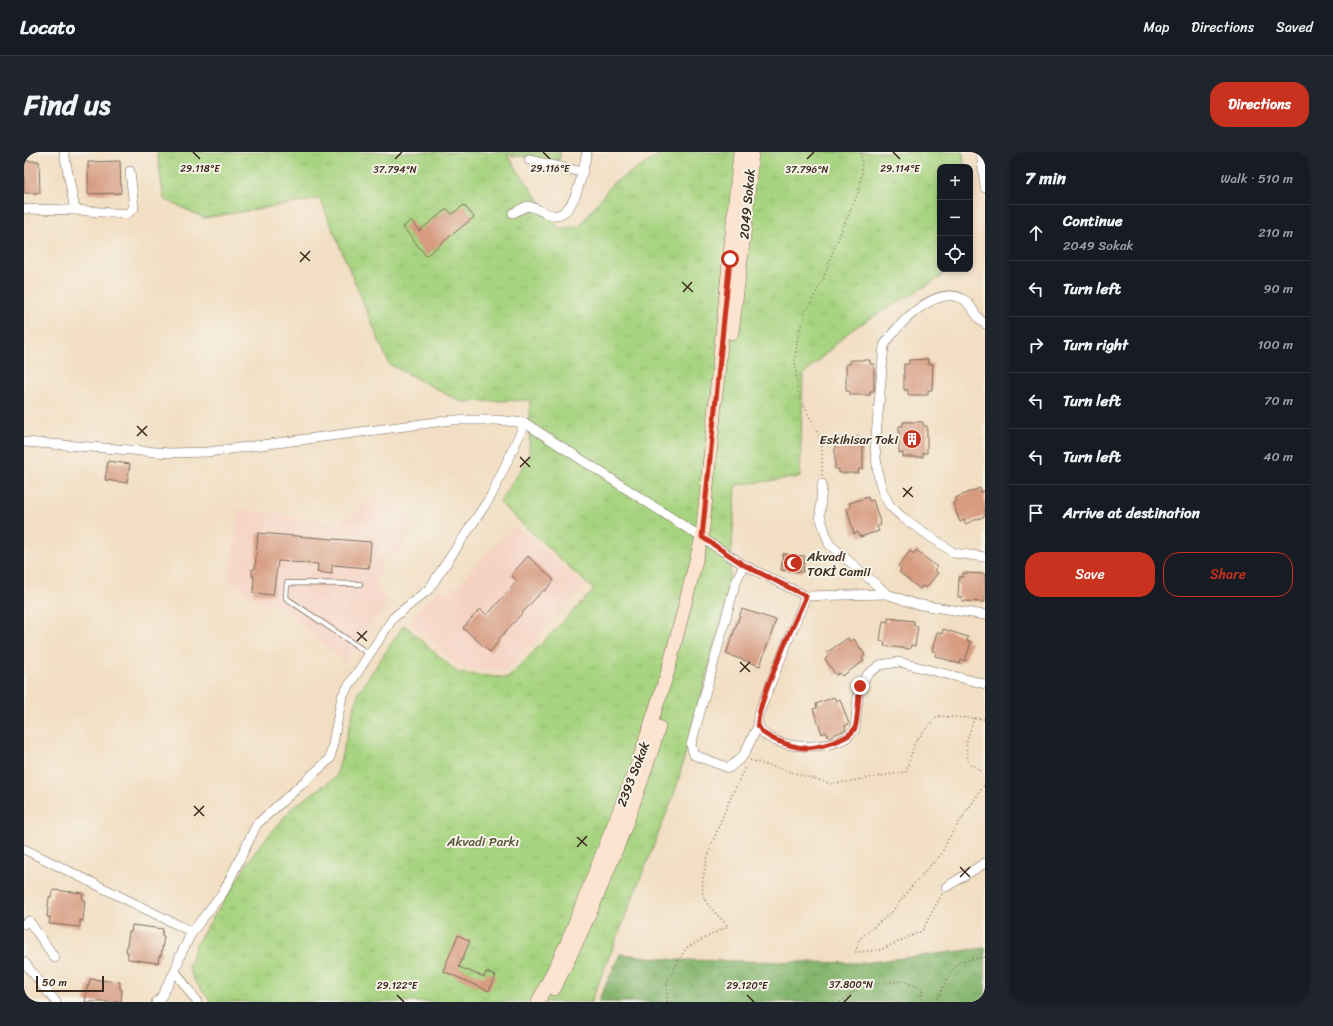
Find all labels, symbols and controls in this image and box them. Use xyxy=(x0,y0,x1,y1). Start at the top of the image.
text: Locato xyxy=(20,11,75,44)
text: Map xyxy=(1143,15,1169,40)
text: Directions xyxy=(1191,15,1254,40)
text: Saved xyxy=(1276,15,1313,40)
text: Find us xyxy=(24,80,111,129)
button: Directions xyxy=(1210,82,1309,127)
text: 29.118°E xyxy=(180,160,221,178)
text: 29.116°E xyxy=(530,160,571,178)
text: 29.114°E xyxy=(880,160,921,178)
text: 37.794°N xyxy=(373,161,417,179)
text: 37.796°N xyxy=(786,161,829,179)
text: 7 min xyxy=(1025,163,1066,193)
map controls xyxy=(937,164,973,272)
button: + xyxy=(937,164,973,200)
text: Walk · 510 m xyxy=(1220,167,1293,190)
street label: 2049 Sokak xyxy=(732,168,762,240)
button: − xyxy=(937,200,973,236)
text: Continue xyxy=(1063,208,1123,234)
text: 210 m xyxy=(1258,221,1293,244)
icon: ahead xyxy=(1025,222,1047,244)
text: 2049 Sokak xyxy=(1063,234,1133,257)
button: locate xyxy=(937,236,973,272)
route start xyxy=(721,250,739,268)
text: Turn left xyxy=(1063,276,1121,302)
text: 90 m xyxy=(1263,277,1293,300)
icon: left xyxy=(1025,278,1047,300)
text: Turn right xyxy=(1063,332,1128,358)
text: 100 m xyxy=(1258,333,1293,356)
icon: right xyxy=(1025,334,1047,356)
text: Turn left xyxy=(1063,388,1121,414)
text: 70 m xyxy=(1264,389,1293,412)
icon: left xyxy=(1025,390,1047,412)
place label: Eskihisar Toki xyxy=(820,428,898,451)
building icon: Eskihisar Toki xyxy=(901,428,923,450)
text: Turn left xyxy=(1063,444,1121,470)
text: 40 m xyxy=(1263,445,1293,468)
icon: left xyxy=(1025,446,1047,468)
text: Arrive at destination xyxy=(1063,500,1200,526)
icon: arrive xyxy=(1025,502,1047,524)
place label: Akvadi TOKİ Camii xyxy=(806,545,871,583)
mosque icon: Akvadi TOKİ Camii xyxy=(782,552,804,574)
button: Save xyxy=(1025,552,1155,597)
button: Share xyxy=(1163,552,1293,597)
route end xyxy=(851,677,869,695)
street label: 2393 Sokak xyxy=(610,738,656,810)
park label: Akvadi Parkı xyxy=(446,830,519,853)
text: 50 m xyxy=(42,973,67,992)
scale bar xyxy=(36,974,104,993)
text: 37.800°N xyxy=(829,976,873,994)
text: 29.122°E xyxy=(377,977,419,995)
text: 29.120°E xyxy=(726,977,769,995)

